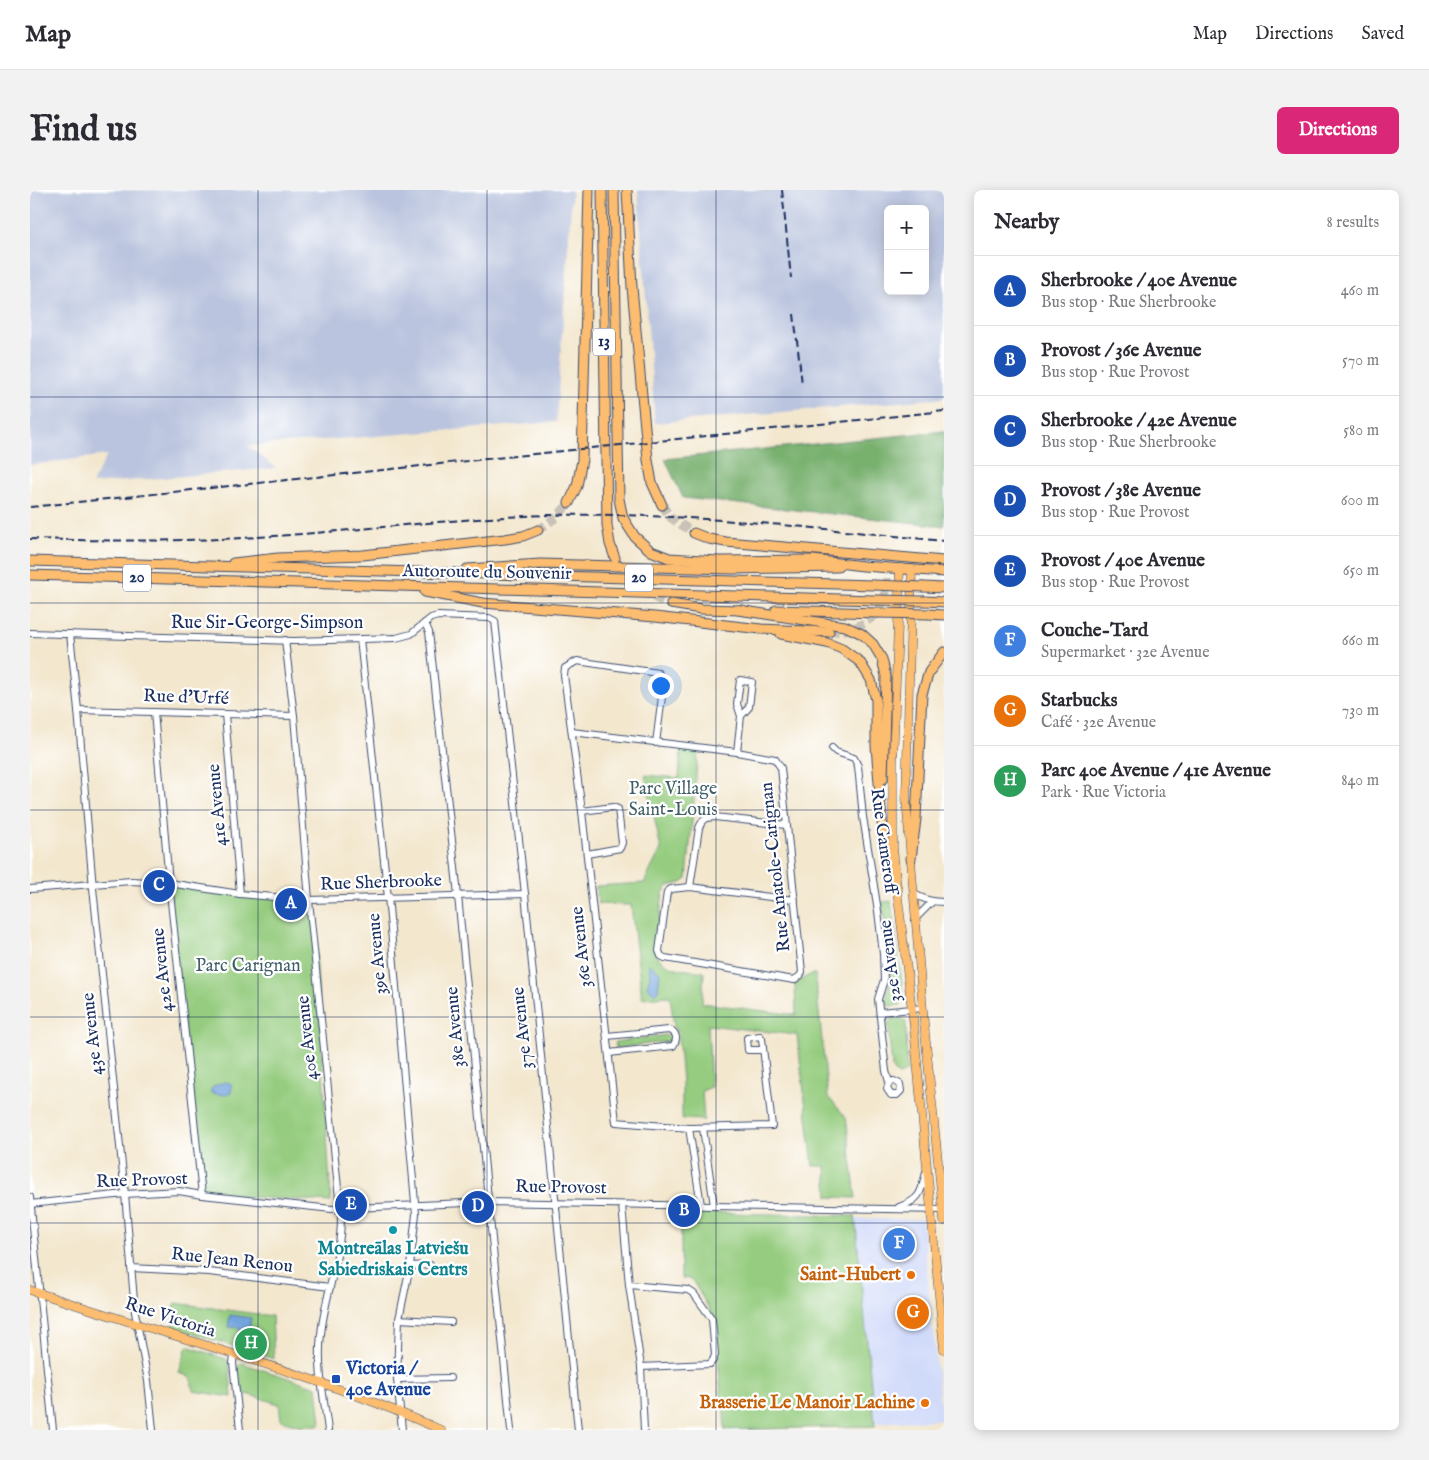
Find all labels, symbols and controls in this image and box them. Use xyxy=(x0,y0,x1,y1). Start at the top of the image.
text: Map xyxy=(25,19,71,50)
text: Map xyxy=(1193,23,1227,46)
text: Directions xyxy=(1255,23,1333,46)
text: Saved xyxy=(1361,23,1404,46)
button: Directions xyxy=(1277,107,1399,154)
text: Find us xyxy=(30,108,137,153)
map controls xyxy=(884,205,929,295)
button: + xyxy=(884,205,929,250)
text: Nearby xyxy=(994,209,1059,236)
text: 8 results xyxy=(1327,213,1379,233)
button: − xyxy=(884,250,929,295)
text: Sherbrooke / 40e Avenue xyxy=(1041,269,1237,293)
text: A xyxy=(1005,281,1015,301)
text: 460 m xyxy=(1341,281,1379,301)
text: Bus stop · Rue Sherbrooke xyxy=(1041,293,1216,313)
road number: 13 xyxy=(593,328,615,356)
text: Provost / 36e Avenue xyxy=(1041,339,1202,363)
text: B xyxy=(1005,351,1015,371)
text: 570 m xyxy=(1342,351,1379,371)
text: Bus stop · Rue Provost xyxy=(1041,363,1189,383)
text: Sherbrooke / 42e Avenue xyxy=(1041,409,1237,433)
text: C xyxy=(1004,421,1016,441)
text: 580 m xyxy=(1343,421,1379,441)
text: Bus stop · Rue Sherbrooke xyxy=(1041,433,1216,453)
text: Provost / 38e Avenue xyxy=(1041,479,1201,503)
text: D xyxy=(1004,491,1016,511)
text: 600 m xyxy=(1341,491,1379,511)
text: Bus stop · Rue Provost xyxy=(1041,503,1189,523)
text: Provost / 40e Avenue xyxy=(1041,549,1205,573)
street label: Autoroute du Souvenir xyxy=(401,560,572,586)
text: E xyxy=(1004,561,1016,581)
text: 650 m xyxy=(1343,561,1379,581)
road number: 20 xyxy=(123,564,151,592)
road number: 20 xyxy=(625,564,653,592)
text: Bus stop · Rue Provost xyxy=(1041,573,1189,593)
street label: Rue Sir-George-Simpson xyxy=(171,612,364,635)
text: Couche-Tard xyxy=(1041,619,1148,643)
text: F xyxy=(1005,631,1015,651)
text: 660 m xyxy=(1342,631,1379,651)
text: Supermarket · 32e Avenue xyxy=(1041,643,1210,663)
your location xyxy=(648,673,674,699)
street label: Rue d'Urfé xyxy=(143,685,229,711)
text: Starbucks xyxy=(1041,689,1117,713)
text: G xyxy=(1004,701,1016,721)
text: 730 m xyxy=(1342,701,1379,721)
text: Café · 32e Avenue xyxy=(1041,713,1156,733)
text: Parc 40e Avenue / 41e Avenue xyxy=(1041,759,1271,783)
street label: 41e Avenue xyxy=(203,763,233,847)
text: H xyxy=(1003,771,1017,791)
text: 840 m xyxy=(1341,771,1379,791)
park label: Parc Village Saint-Louis xyxy=(629,778,717,822)
street label: Rue Anatole-Carignan xyxy=(756,781,796,953)
text: Park · Rue Victoria xyxy=(1041,783,1166,803)
street label: Rue Gameroff xyxy=(864,787,902,898)
pin: C xyxy=(143,867,175,905)
street label: Rue Sherbrooke xyxy=(320,869,442,897)
pin: A xyxy=(275,885,307,923)
street label: 36e Avenue xyxy=(566,905,598,989)
street label: 39e Avenue xyxy=(363,912,393,996)
street label: 32e Avenue xyxy=(875,919,907,1003)
street label: 42e Avenue xyxy=(147,927,179,1013)
park label: Parc Carignan xyxy=(195,955,301,978)
street label: 38e Avenue xyxy=(441,986,471,1068)
street label: 37e Avenue xyxy=(507,986,539,1070)
street label: 43e Avenue xyxy=(77,992,109,1076)
street label: 40e Avenue xyxy=(292,995,324,1081)
street label: Rue Provost xyxy=(96,1168,188,1194)
street label: Rue Provost xyxy=(515,1176,607,1200)
pin: E xyxy=(335,1186,367,1224)
pin: D xyxy=(462,1188,494,1226)
pin: B xyxy=(668,1192,700,1230)
marker: Montreālas Latviešu Sabiedriskais Centrs xyxy=(387,1224,399,1236)
pin: F xyxy=(883,1225,915,1263)
place label: Montreālas Latviešu Sabiedriskais Centrs xyxy=(317,1238,469,1282)
street label: Rue Jean Renou xyxy=(170,1243,294,1279)
place label: Saint-Hubert xyxy=(800,1264,902,1287)
marker: Saint-Hubert xyxy=(905,1269,917,1281)
street label: Rue Victoria xyxy=(122,1292,219,1344)
pin: G xyxy=(897,1294,929,1332)
pin: H xyxy=(235,1325,267,1363)
place label: Victoria / 40e Avenue xyxy=(345,1358,432,1402)
marker: Victoria / 40e Avenue xyxy=(330,1373,342,1385)
place label: Brasserie Le Manoir Lachine xyxy=(699,1392,916,1415)
marker: Brasserie Le Manoir Lachine xyxy=(919,1397,931,1409)

